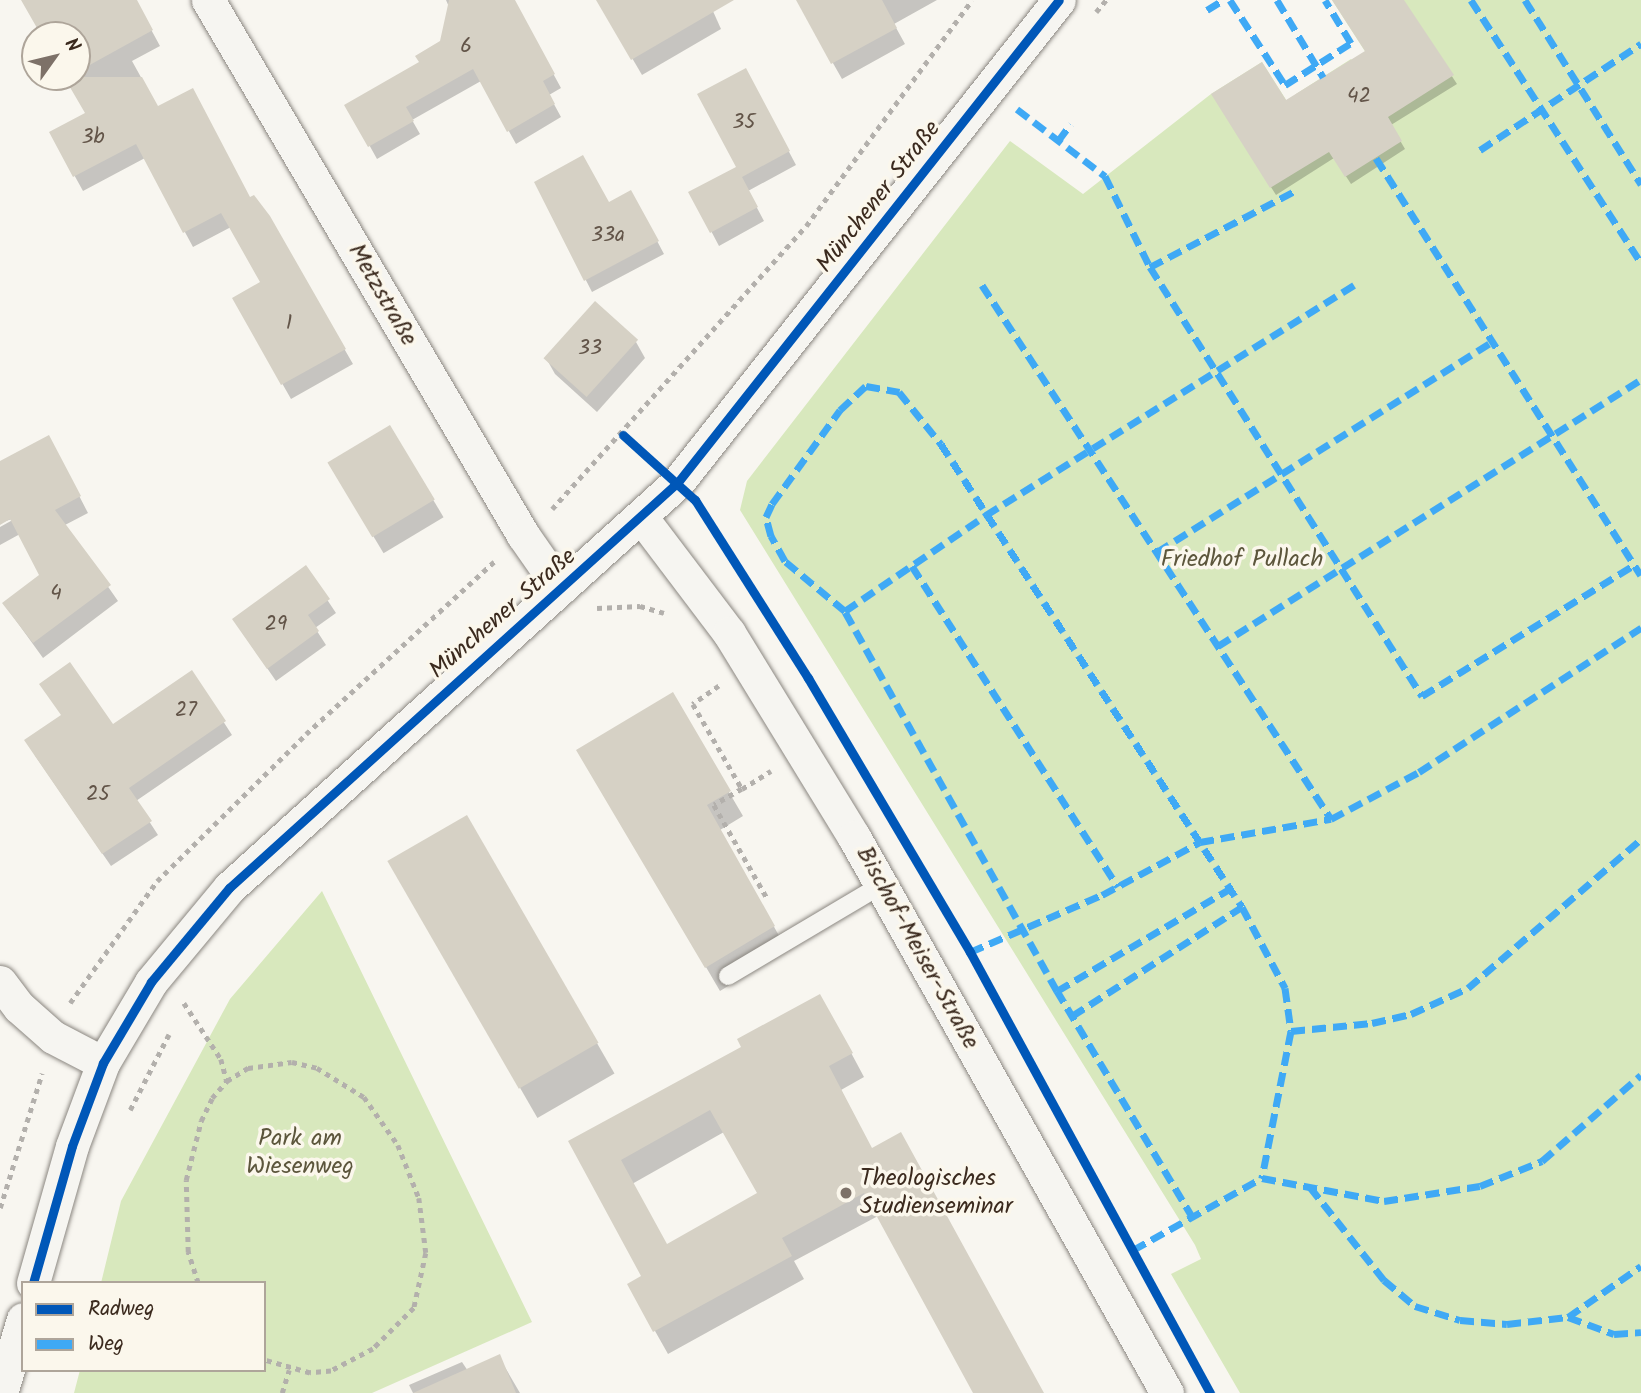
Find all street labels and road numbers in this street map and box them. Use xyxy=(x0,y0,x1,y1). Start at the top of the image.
street label: Münchener Straße xyxy=(811,115,947,279)
street label: Metzstraße xyxy=(341,239,423,351)
street label: Münchener Straße xyxy=(424,543,582,685)
street label: Bischof-Meiser-Straße xyxy=(849,842,985,1054)

